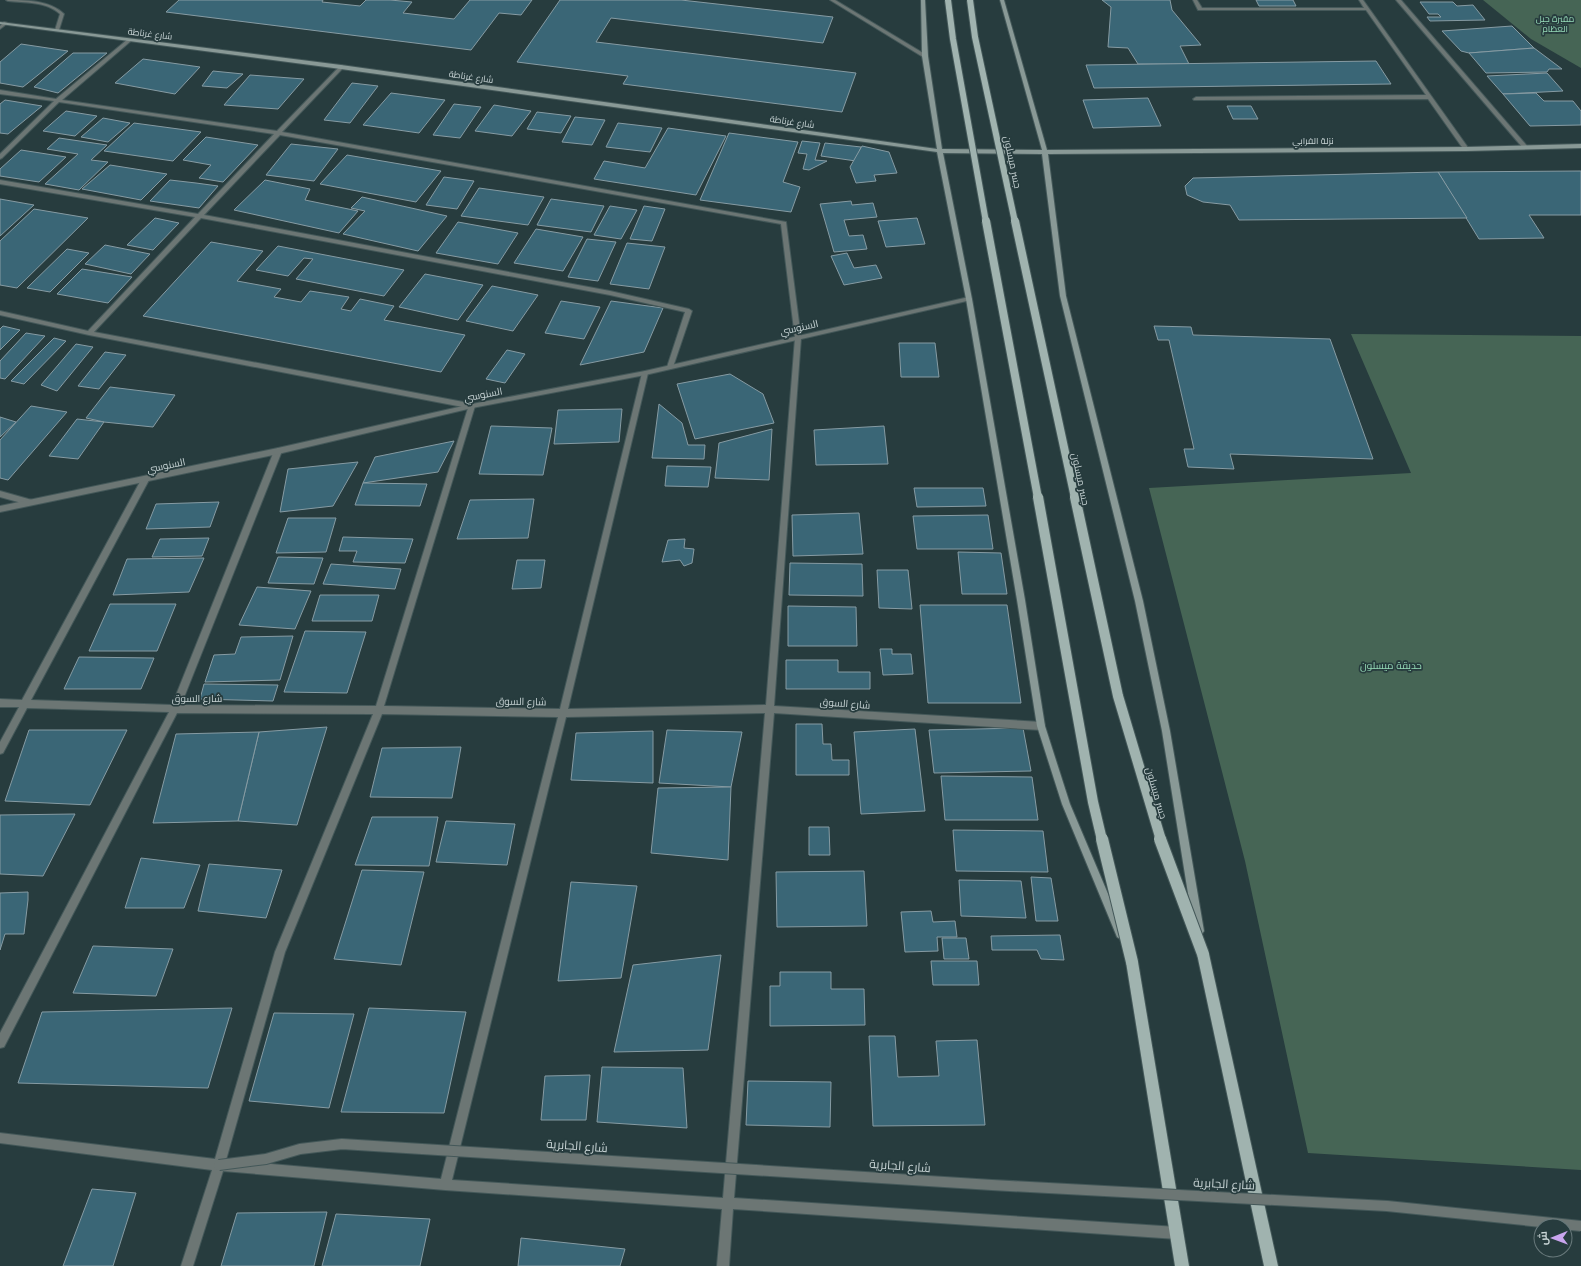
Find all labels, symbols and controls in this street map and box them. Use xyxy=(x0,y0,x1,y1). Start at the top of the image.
park label: مقبرة جبل العظام xyxy=(1536,14,1574,35)
street label: شارع غرناطة xyxy=(127,26,173,43)
street label: شارع غرناطة xyxy=(448,69,494,86)
street label: شارع غرناطة xyxy=(769,114,815,131)
street label: جسر ميسلون xyxy=(1001,135,1023,189)
street label: نزلة الفرابي xyxy=(1292,136,1334,148)
street label: السنوسي xyxy=(779,318,820,339)
street label: السنوسي xyxy=(463,385,504,406)
street label: جسر ميسلون xyxy=(1069,452,1091,506)
street label: السنوسي xyxy=(146,456,187,477)
park label: حديقة ميسلون xyxy=(1360,660,1422,672)
street label: شارع السوق xyxy=(172,693,222,705)
street label: شارع السوق xyxy=(496,696,546,708)
street label: شارع السوق xyxy=(819,696,871,712)
street label: جسر ميسلون xyxy=(1143,766,1169,820)
street label: شارع الجابرية xyxy=(546,1137,608,1156)
street label: شارع الجابرية xyxy=(869,1157,931,1176)
street label: شارع الجابرية xyxy=(1193,1175,1255,1194)
north arrow xyxy=(1533,1218,1573,1258)
text: ش xyxy=(1537,1231,1550,1245)

